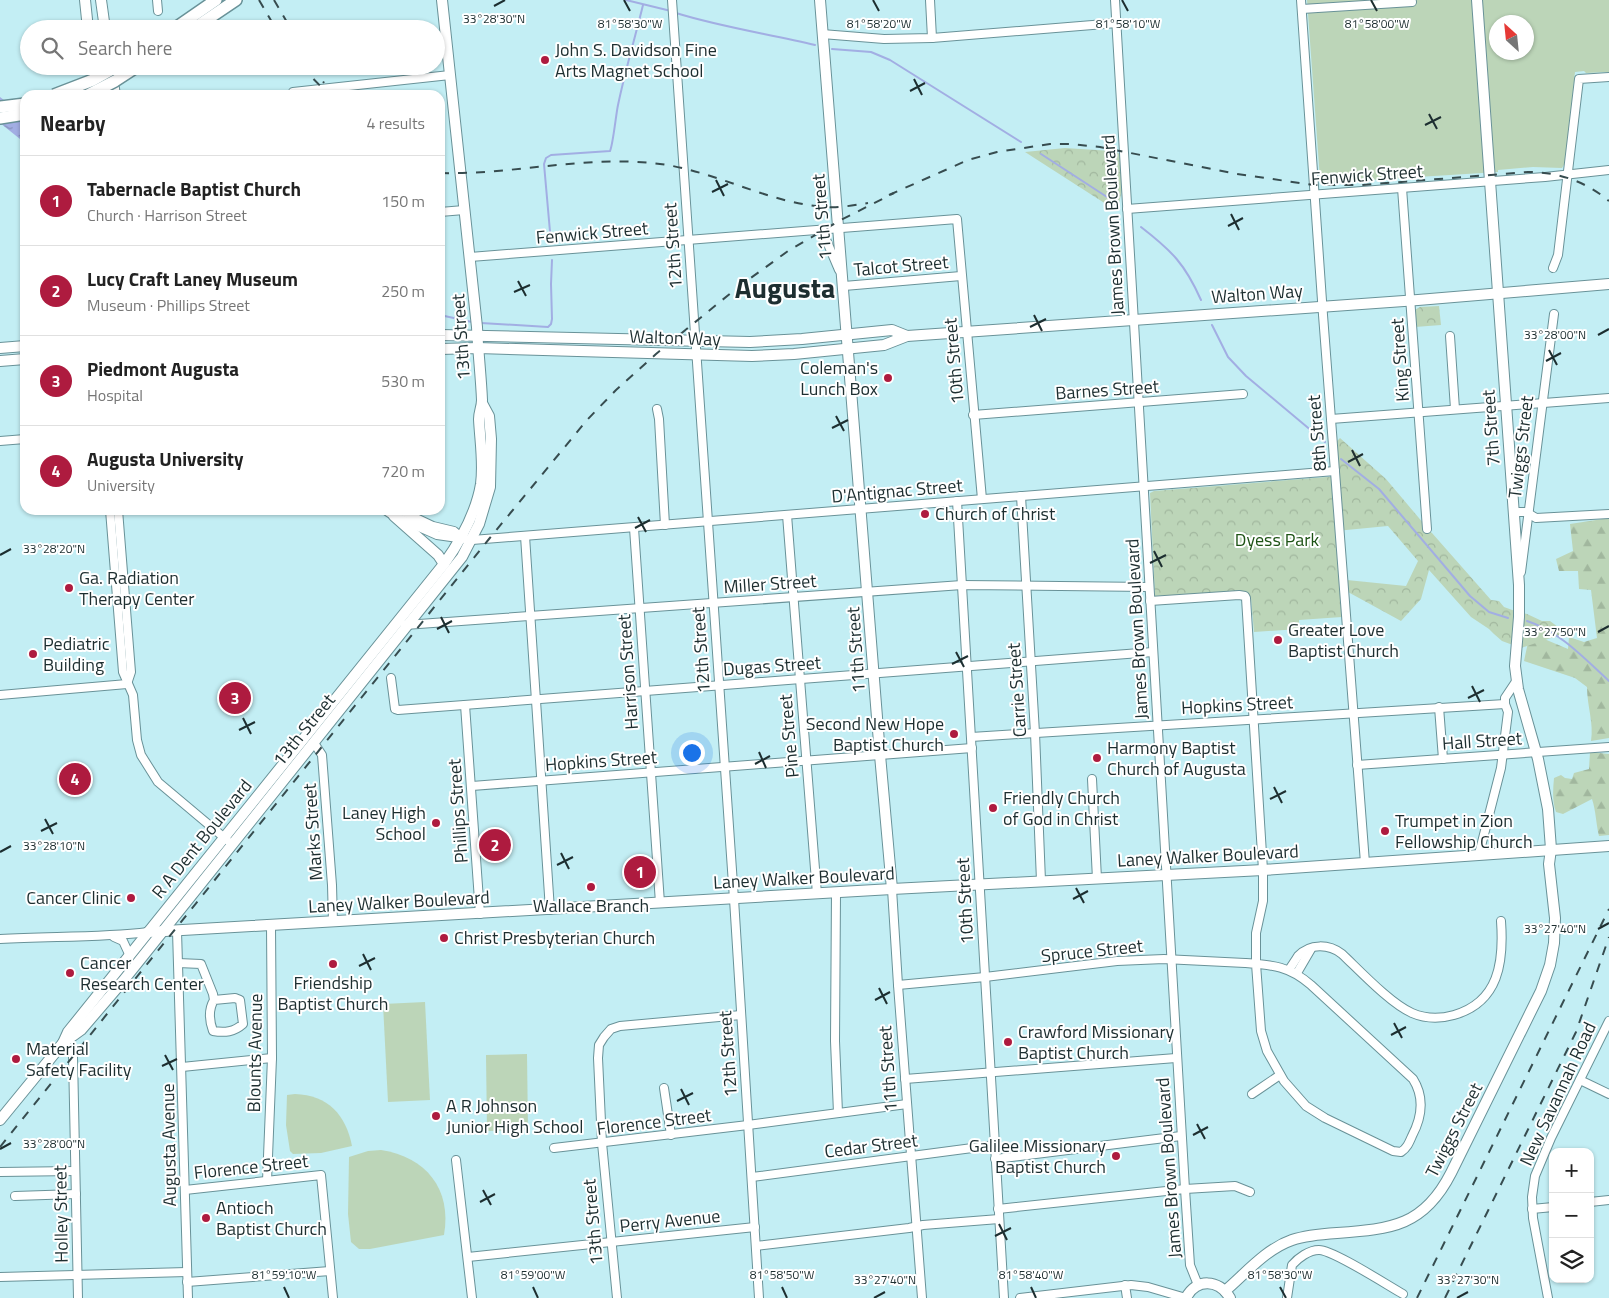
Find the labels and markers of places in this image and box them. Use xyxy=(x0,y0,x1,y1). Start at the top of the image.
place label: John S. Davidson Fine Arts Magnet School xyxy=(555,36,717,84)
marker: John S. Davidson Fine Arts Magnet School xyxy=(539,54,551,66)
place label: Coleman's Lunch Box xyxy=(800,354,878,402)
marker: Coleman's Lunch Box xyxy=(882,372,894,384)
place label: Church of Christ xyxy=(935,500,1056,527)
marker: Church of Christ xyxy=(919,508,931,520)
place label: Ga. Radiation Therapy Center xyxy=(79,564,194,612)
marker: Ga. Radiation Therapy Center xyxy=(63,582,75,594)
place label: Greater Love Baptist Church xyxy=(1288,616,1399,664)
place label: Pediatric Building xyxy=(43,630,110,678)
marker: Greater Love Baptist Church xyxy=(1272,634,1284,646)
marker: Pediatric Building xyxy=(27,648,39,660)
pin: 3 xyxy=(219,679,251,717)
place label: Second New Hope Baptist Church xyxy=(806,710,944,758)
marker: Second New Hope Baptist Church xyxy=(948,728,960,740)
place label: Harmony Baptist Church of Augusta xyxy=(1107,734,1246,782)
marker: Harmony Baptist Church of Augusta xyxy=(1091,752,1103,764)
pin: 4 xyxy=(59,760,91,798)
place label: Friendly Church of God in Christ xyxy=(1003,784,1120,832)
place label: Laney High School xyxy=(342,799,426,847)
marker: Friendly Church of God in Christ xyxy=(987,802,999,814)
place label: Trumpet in Zion Fellowship Church xyxy=(1395,807,1533,855)
marker: Laney High School xyxy=(430,817,442,829)
marker: Trumpet in Zion Fellowship Church xyxy=(1379,825,1391,837)
pin: 2 xyxy=(479,826,511,864)
pin: 1 xyxy=(624,853,656,891)
marker: Wallace Branch xyxy=(585,881,597,893)
place label: Cancer Clinic xyxy=(26,884,121,911)
marker: Cancer Clinic xyxy=(125,892,137,904)
place label: Wallace Branch xyxy=(533,892,649,919)
place label: Christ Presbyterian Church xyxy=(454,924,655,951)
marker: Christ Presbyterian Church xyxy=(438,932,450,944)
place label: Cancer Research Center xyxy=(80,949,204,997)
marker: Friendship Baptist Church xyxy=(327,958,339,970)
marker: Cancer Research Center xyxy=(64,967,76,979)
place label: Friendship Baptist Church xyxy=(277,969,389,1017)
place label: Crawford Missionary Baptist Church xyxy=(1018,1018,1175,1066)
place label: Material Safety Facility xyxy=(26,1035,132,1083)
marker: Crawford Missionary Baptist Church xyxy=(1002,1036,1014,1048)
marker: Material Safety Facility xyxy=(10,1053,22,1065)
place label: A R Johnson Junior High School xyxy=(446,1092,583,1140)
marker: A R Johnson Junior High School xyxy=(430,1110,442,1122)
place label: Galilee Missionary Baptist Church xyxy=(969,1132,1106,1180)
marker: Galilee Missionary Baptist Church xyxy=(1110,1150,1122,1162)
place label: Antioch Baptist Church xyxy=(216,1194,327,1242)
marker: Antioch Baptist Church xyxy=(200,1212,212,1224)

